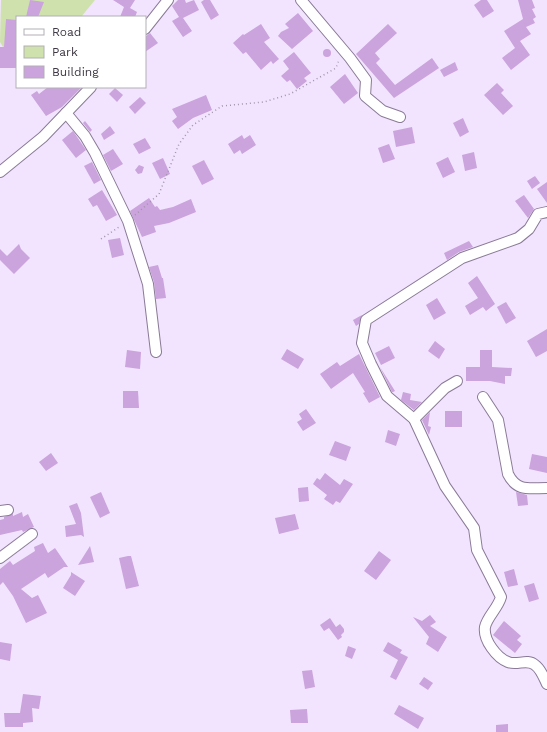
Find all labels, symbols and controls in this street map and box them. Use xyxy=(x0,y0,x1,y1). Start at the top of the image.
legend xyxy=(16,16,146,88)
text: Road xyxy=(52,25,81,39)
text: Park xyxy=(52,45,78,59)
text: Building xyxy=(52,65,99,79)

